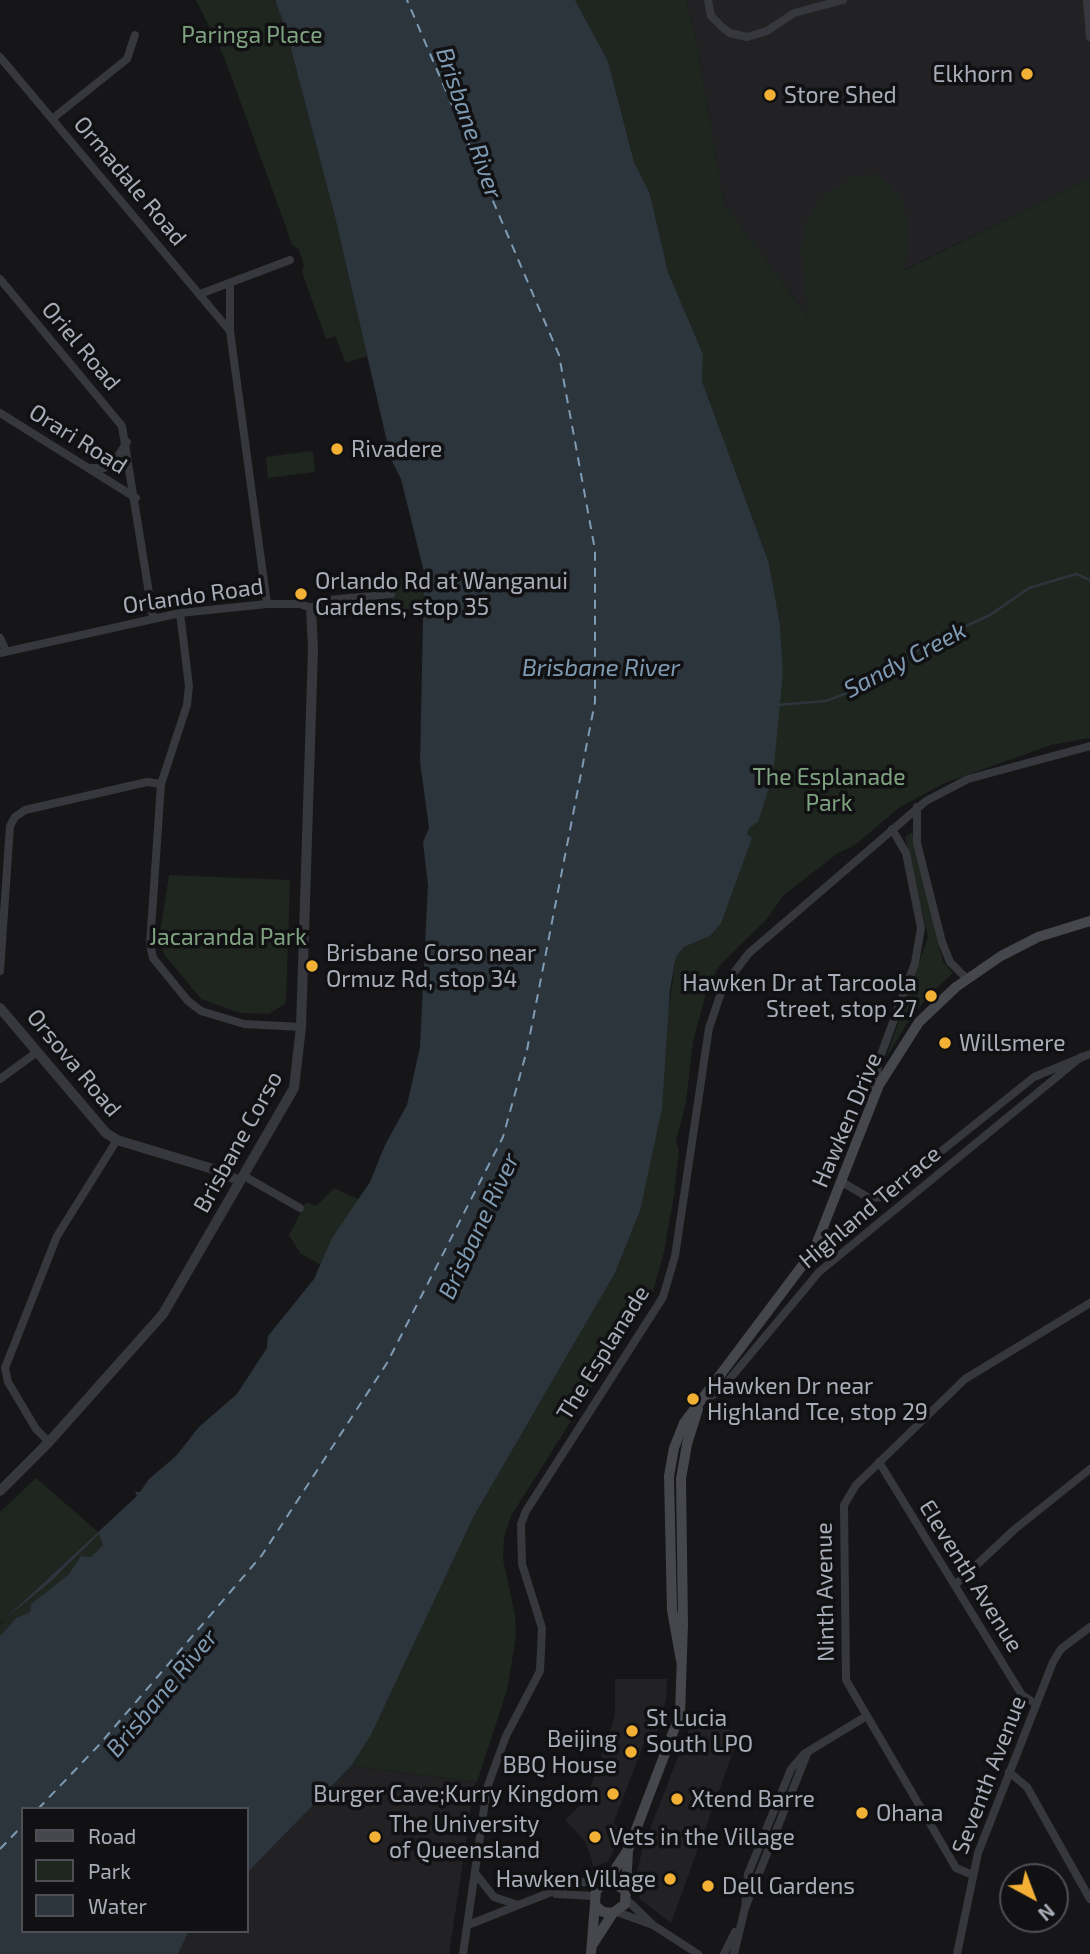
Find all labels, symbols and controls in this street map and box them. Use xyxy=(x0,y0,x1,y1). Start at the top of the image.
park label: Paringa Place xyxy=(181,21,323,49)
water label: Brisbane River xyxy=(430,44,508,202)
place label: Elkhorn xyxy=(933,60,1013,88)
marker: Elkhorn xyxy=(1019,66,1035,82)
place label: Store Shed xyxy=(784,81,897,109)
marker: Store Shed xyxy=(762,87,778,103)
street label: Ormadale Road xyxy=(68,111,192,251)
street label: Oriel Road xyxy=(36,296,126,396)
street label: Orari Road xyxy=(24,398,132,480)
place label: Rivadere xyxy=(351,435,442,463)
marker: Rivadere xyxy=(329,441,345,457)
place label: Orlando Rd at Wanganui Gardens, stop 35 xyxy=(315,567,568,621)
street label: Orlando Road xyxy=(121,572,265,620)
marker: Orlando Rd at Wanganui Gardens, stop 35 xyxy=(293,586,309,602)
water label: Sandy Creek xyxy=(839,616,971,704)
water label: Brisbane River xyxy=(522,654,680,682)
park label: The Esplanade Park xyxy=(752,763,906,817)
park label: Jacaranda Park xyxy=(149,923,307,951)
place label: Brisbane Corso near Ormuz Rd, stop 34 xyxy=(326,939,536,993)
marker: Brisbane Corso near Ormuz Rd, stop 34 xyxy=(304,958,320,974)
place label: Hawken Dr at Tarcoola Street, stop 27 xyxy=(682,969,917,1023)
marker: Hawken Dr at Tarcoola Street, stop 27 xyxy=(923,988,939,1004)
street label: Orsova Road xyxy=(21,1004,127,1122)
place label: Willsmere xyxy=(959,1029,1066,1057)
marker: Willsmere xyxy=(937,1035,953,1051)
street label: Hawken Drive xyxy=(806,1048,888,1192)
street label: Brisbane Corso xyxy=(188,1066,288,1218)
street label: Highland Terrace xyxy=(794,1140,946,1274)
water label: Brisbane River xyxy=(433,1148,525,1304)
street label: The Esplanade xyxy=(551,1281,655,1425)
place label: Hawken Dr near Highland Tce, stop 29 xyxy=(707,1372,928,1426)
marker: Hawken Dr near Highland Tce, stop 29 xyxy=(685,1391,701,1407)
street label: Eleventh Avenue xyxy=(913,1495,1029,1657)
street label: Ninth Avenue xyxy=(810,1522,840,1662)
water label: Brisbane River xyxy=(100,1623,224,1763)
street label: Seventh Avenue xyxy=(946,1692,1032,1858)
place label: St Lucia South LPO xyxy=(646,1704,753,1758)
marker: St Lucia South LPO xyxy=(624,1723,640,1739)
place label: Beijing BBQ House xyxy=(502,1725,617,1779)
marker: Beijing BBQ House xyxy=(623,1744,639,1760)
place label: Burger Cave;Kurry Kingdom xyxy=(313,1780,599,1808)
place label: Xtend Barre xyxy=(691,1785,815,1813)
marker: Burger Cave;Kurry Kingdom xyxy=(605,1786,621,1802)
marker: Xtend Barre xyxy=(669,1791,685,1807)
place label: Ohana xyxy=(876,1799,943,1827)
marker: Ohana xyxy=(854,1805,870,1821)
legend xyxy=(21,1807,248,1933)
place label: The University of Queensland xyxy=(389,1810,540,1864)
text: Road xyxy=(88,1823,136,1848)
place label: Vets in the Village xyxy=(609,1823,795,1851)
marker: The University of Queensland xyxy=(367,1829,383,1845)
marker: Vets in the Village xyxy=(587,1829,603,1845)
text: Park xyxy=(88,1858,131,1883)
north arrow xyxy=(999,1863,1069,1933)
place label: Hawken Village xyxy=(496,1865,656,1893)
marker: Hawken Village xyxy=(662,1871,678,1887)
place label: Dell Gardens xyxy=(722,1872,855,1900)
marker: Dell Gardens xyxy=(700,1878,716,1894)
text: Water xyxy=(88,1893,147,1918)
text: N xyxy=(1034,1900,1060,1926)

